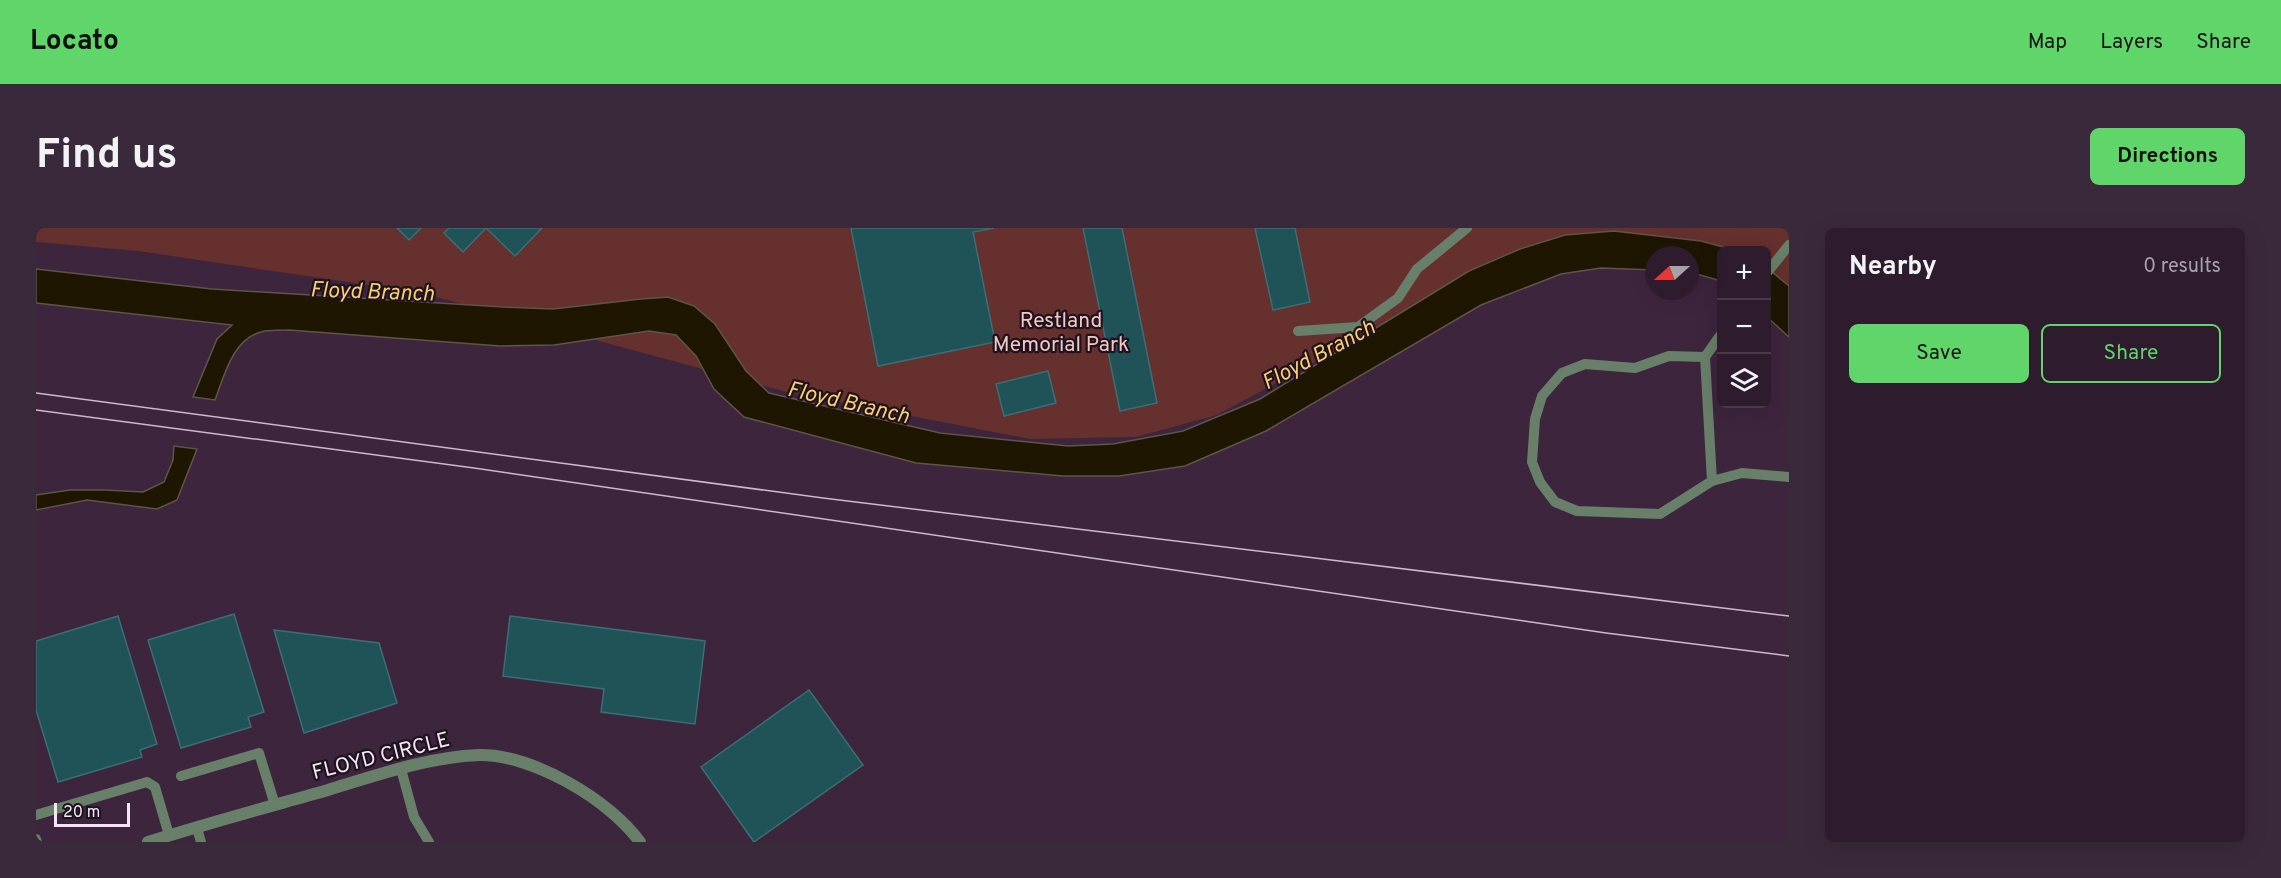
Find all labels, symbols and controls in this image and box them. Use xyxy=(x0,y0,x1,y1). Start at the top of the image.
text: Locato xyxy=(30,24,119,60)
text: Map xyxy=(2028,29,2067,56)
text: Layers xyxy=(2100,29,2163,56)
text: Share xyxy=(2196,29,2251,56)
button: Directions xyxy=(2090,128,2245,185)
text: Find us xyxy=(36,130,177,183)
north arrow xyxy=(1645,246,1699,300)
map controls xyxy=(1717,246,1771,408)
button: + xyxy=(1717,246,1771,300)
text: Nearby xyxy=(1849,251,1937,284)
text: 0 results xyxy=(2143,254,2221,280)
water label: Floyd Branch xyxy=(309,277,435,309)
button: − xyxy=(1717,300,1771,354)
park label: Restland Memorial Park xyxy=(993,308,1129,359)
water label: Floyd Branch xyxy=(1258,315,1380,397)
button: Save xyxy=(1849,324,2029,383)
button: Share xyxy=(2041,324,2221,383)
button: layers xyxy=(1717,354,1771,408)
water label: Floyd Branch xyxy=(784,377,912,431)
street label: FLOYD CIRCLE xyxy=(309,727,453,787)
scale bar xyxy=(54,800,130,828)
text: 20 m xyxy=(63,803,100,823)

